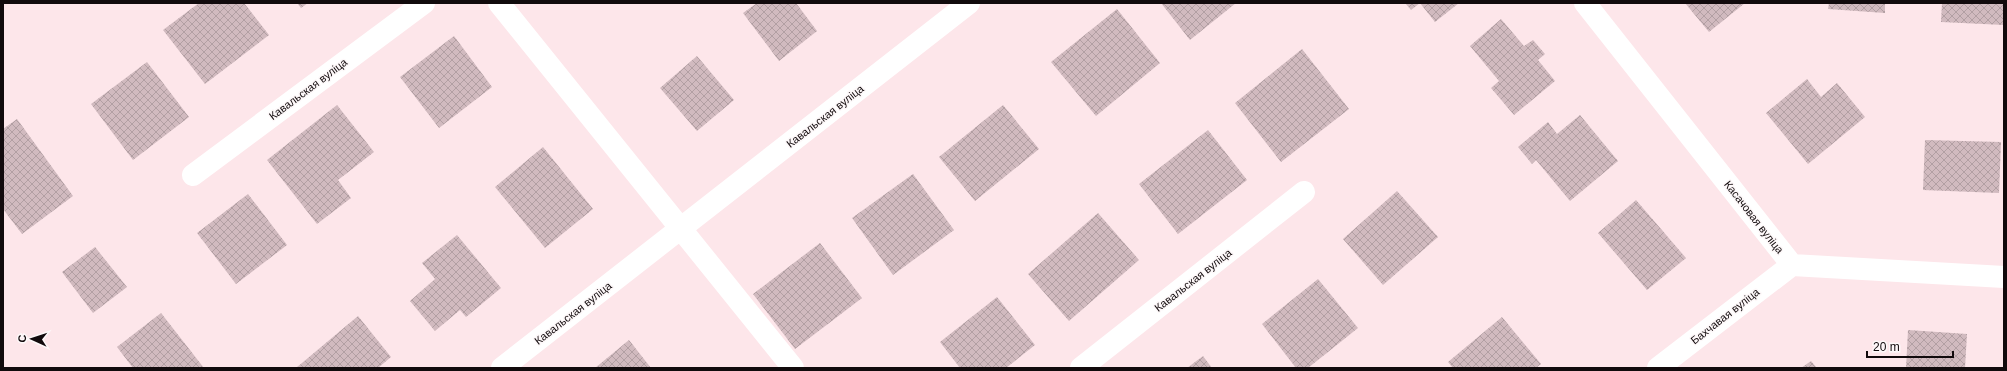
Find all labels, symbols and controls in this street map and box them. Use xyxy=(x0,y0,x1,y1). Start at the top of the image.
street label: Кавальская вуліца xyxy=(267,55,350,122)
street label: Кавальская вуліца xyxy=(784,82,867,150)
street label: Касачовая вуліца xyxy=(1722,178,1787,256)
street label: Кавальская вуліца xyxy=(1152,246,1235,314)
street label: Кавальская вуліца xyxy=(532,279,615,347)
street label: Бахчавая вуліца xyxy=(1688,285,1762,346)
north arrow xyxy=(12,319,52,359)
scale bar xyxy=(1867,333,1953,359)
text: С xyxy=(16,334,28,343)
text: 20 m xyxy=(1873,340,1900,354)

